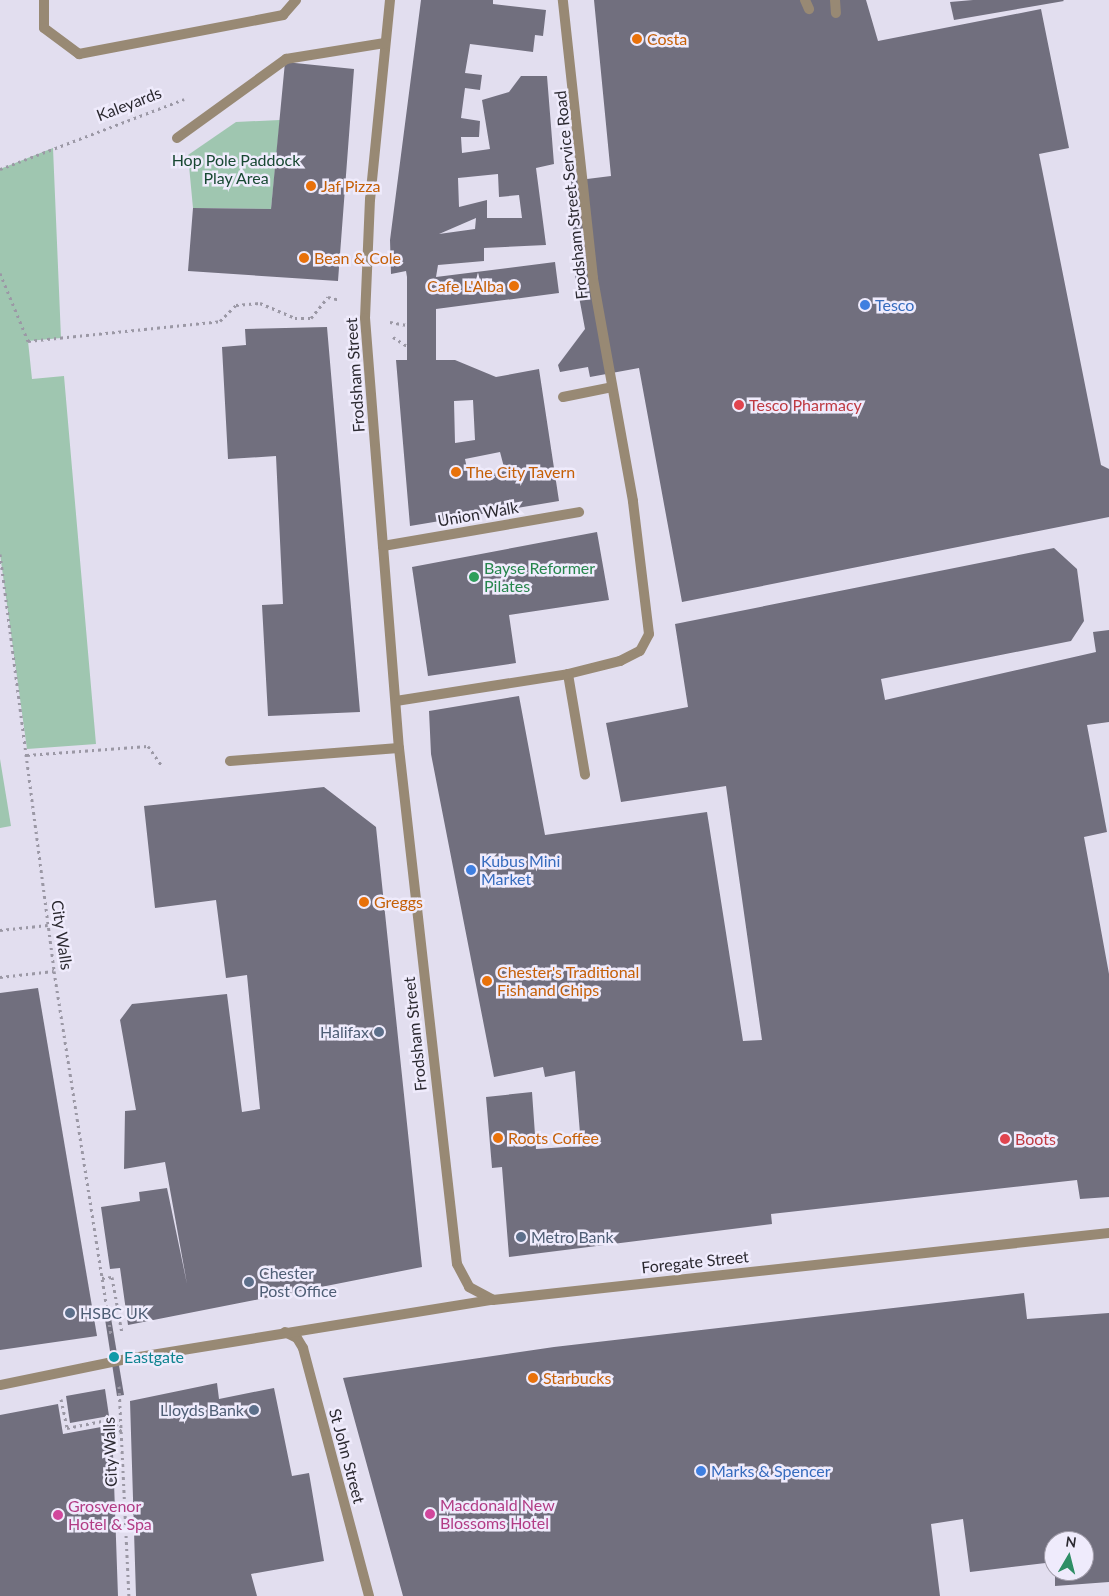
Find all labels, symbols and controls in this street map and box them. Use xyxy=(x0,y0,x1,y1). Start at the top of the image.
place label: Costa xyxy=(647,29,687,49)
marker: Costa xyxy=(631,33,643,45)
street label: Kaleyards xyxy=(94,83,164,125)
street label: Frodsham Street Service Road xyxy=(550,90,592,300)
park label: Hop Pole Paddock Play Area xyxy=(172,150,300,188)
place label: Jaf Pizza xyxy=(321,176,381,196)
marker: Jaf Pizza xyxy=(305,180,317,192)
place label: Bean & Cole xyxy=(314,248,401,268)
marker: Bean & Cole xyxy=(298,252,310,264)
place label: Cafe L'Alba xyxy=(427,276,504,296)
marker: Cafe L'Alba xyxy=(508,280,520,292)
place label: Tesco xyxy=(875,295,914,315)
marker: Tesco xyxy=(859,299,871,311)
street label: Frodsham Street xyxy=(341,317,369,433)
place label: Tesco Pharmacy xyxy=(749,395,862,415)
marker: Tesco Pharmacy xyxy=(733,399,745,411)
place label: The City Tavern xyxy=(466,462,576,482)
marker: The City Tavern xyxy=(450,466,462,478)
street label: Union Walk xyxy=(436,497,520,531)
place label: Bayse Reformer Pilates xyxy=(484,558,595,596)
marker: Bayse Reformer Pilates xyxy=(468,571,480,583)
place label: Kubus Mini Market xyxy=(481,851,560,889)
marker: Kubus Mini Market xyxy=(465,864,477,876)
place label: Greggs xyxy=(374,892,423,912)
marker: Greggs xyxy=(358,896,370,908)
street label: City Walls xyxy=(48,899,76,971)
place label: Chester's Traditional Fish and Chips xyxy=(497,962,640,1000)
marker: Chester's Traditional Fish and Chips xyxy=(481,975,493,987)
street label: Frodsham Street xyxy=(399,976,431,1092)
place label: Halifax xyxy=(320,1022,369,1042)
marker: Halifax xyxy=(373,1026,385,1038)
place label: Roots Coffee xyxy=(508,1128,599,1148)
place label: Boots xyxy=(1015,1129,1056,1149)
marker: Roots Coffee xyxy=(492,1132,504,1144)
marker: Boots xyxy=(999,1133,1011,1145)
place label: Metro Bank xyxy=(531,1227,614,1247)
marker: Metro Bank xyxy=(515,1231,527,1243)
street label: Foregate Street xyxy=(640,1247,750,1277)
place label: Chester Post Office xyxy=(259,1263,337,1301)
marker: Chester Post Office xyxy=(243,1276,255,1288)
place label: HSBC UK xyxy=(80,1303,148,1323)
marker: HSBC UK xyxy=(64,1307,76,1319)
place label: Eastgate xyxy=(124,1347,184,1367)
marker: Eastgate xyxy=(108,1351,120,1363)
place label: Starbucks xyxy=(543,1368,611,1388)
marker: Starbucks xyxy=(527,1372,539,1384)
place label: Lloyds Bank xyxy=(160,1400,244,1420)
marker: Lloyds Bank xyxy=(248,1404,260,1416)
street label: St John Street xyxy=(325,1406,369,1506)
street label: City Walls xyxy=(99,1416,121,1488)
place label: Marks & Spencer xyxy=(711,1461,831,1481)
marker: Marks & Spencer xyxy=(695,1465,707,1477)
place label: Macdonald New Blossoms Hotel xyxy=(440,1495,555,1533)
place label: Grosvenor Hotel & Spa xyxy=(68,1496,152,1534)
marker: Macdonald New Blossoms Hotel xyxy=(424,1508,436,1520)
marker: Grosvenor Hotel & Spa xyxy=(52,1509,64,1521)
north arrow xyxy=(1044,1531,1094,1581)
text: N xyxy=(1064,1532,1078,1551)

